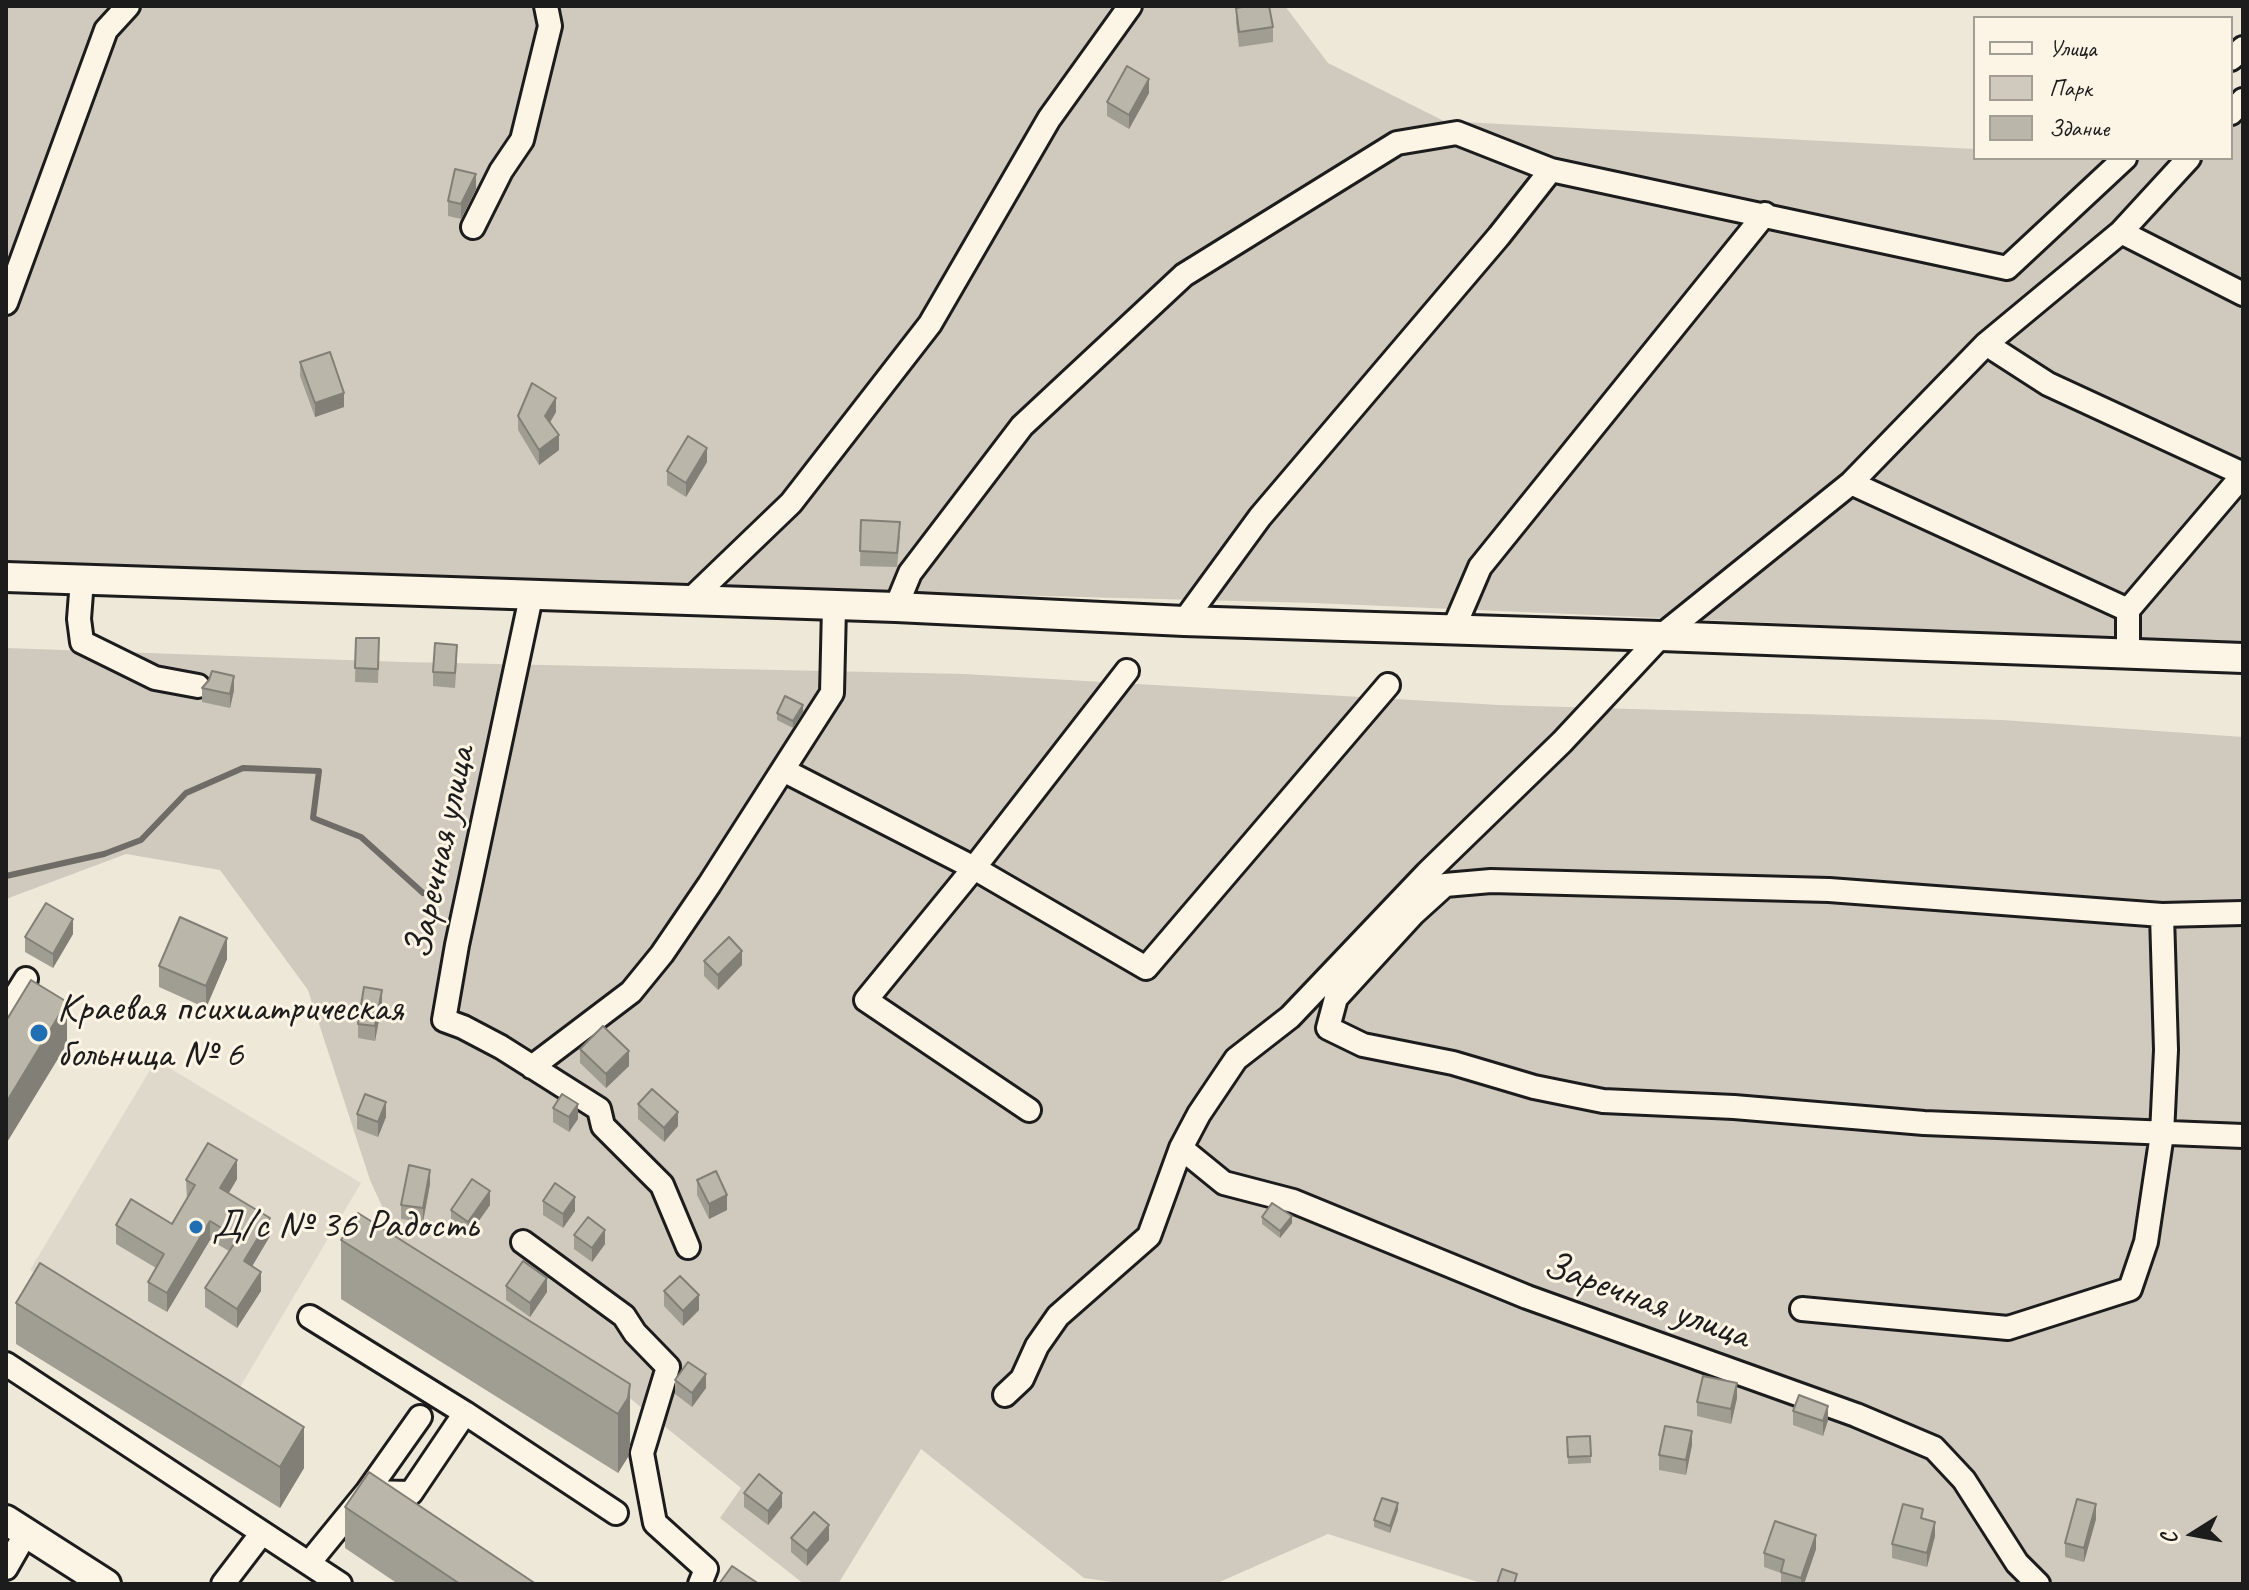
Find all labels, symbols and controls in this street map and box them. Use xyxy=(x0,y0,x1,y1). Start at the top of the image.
legend xyxy=(1973,16,2233,160)
text: Улица xyxy=(2049,33,2097,63)
text: Парк xyxy=(2049,73,2092,103)
text: Здание xyxy=(2049,113,2109,143)
street label: Заречная улица xyxy=(395,742,487,964)
place label: Краевая психиатрическая больница № 6 xyxy=(57,986,403,1080)
marker: Краевая психиатрическая больница № 6 xyxy=(28,1022,50,1044)
place label: Д/с № 36 Радость xyxy=(212,1203,478,1251)
marker: Д/с № 36 Радость xyxy=(187,1218,205,1236)
street label: Заречная улица xyxy=(1536,1242,1756,1360)
north arrow xyxy=(2153,1494,2233,1574)
text: С xyxy=(2155,1531,2184,1547)

